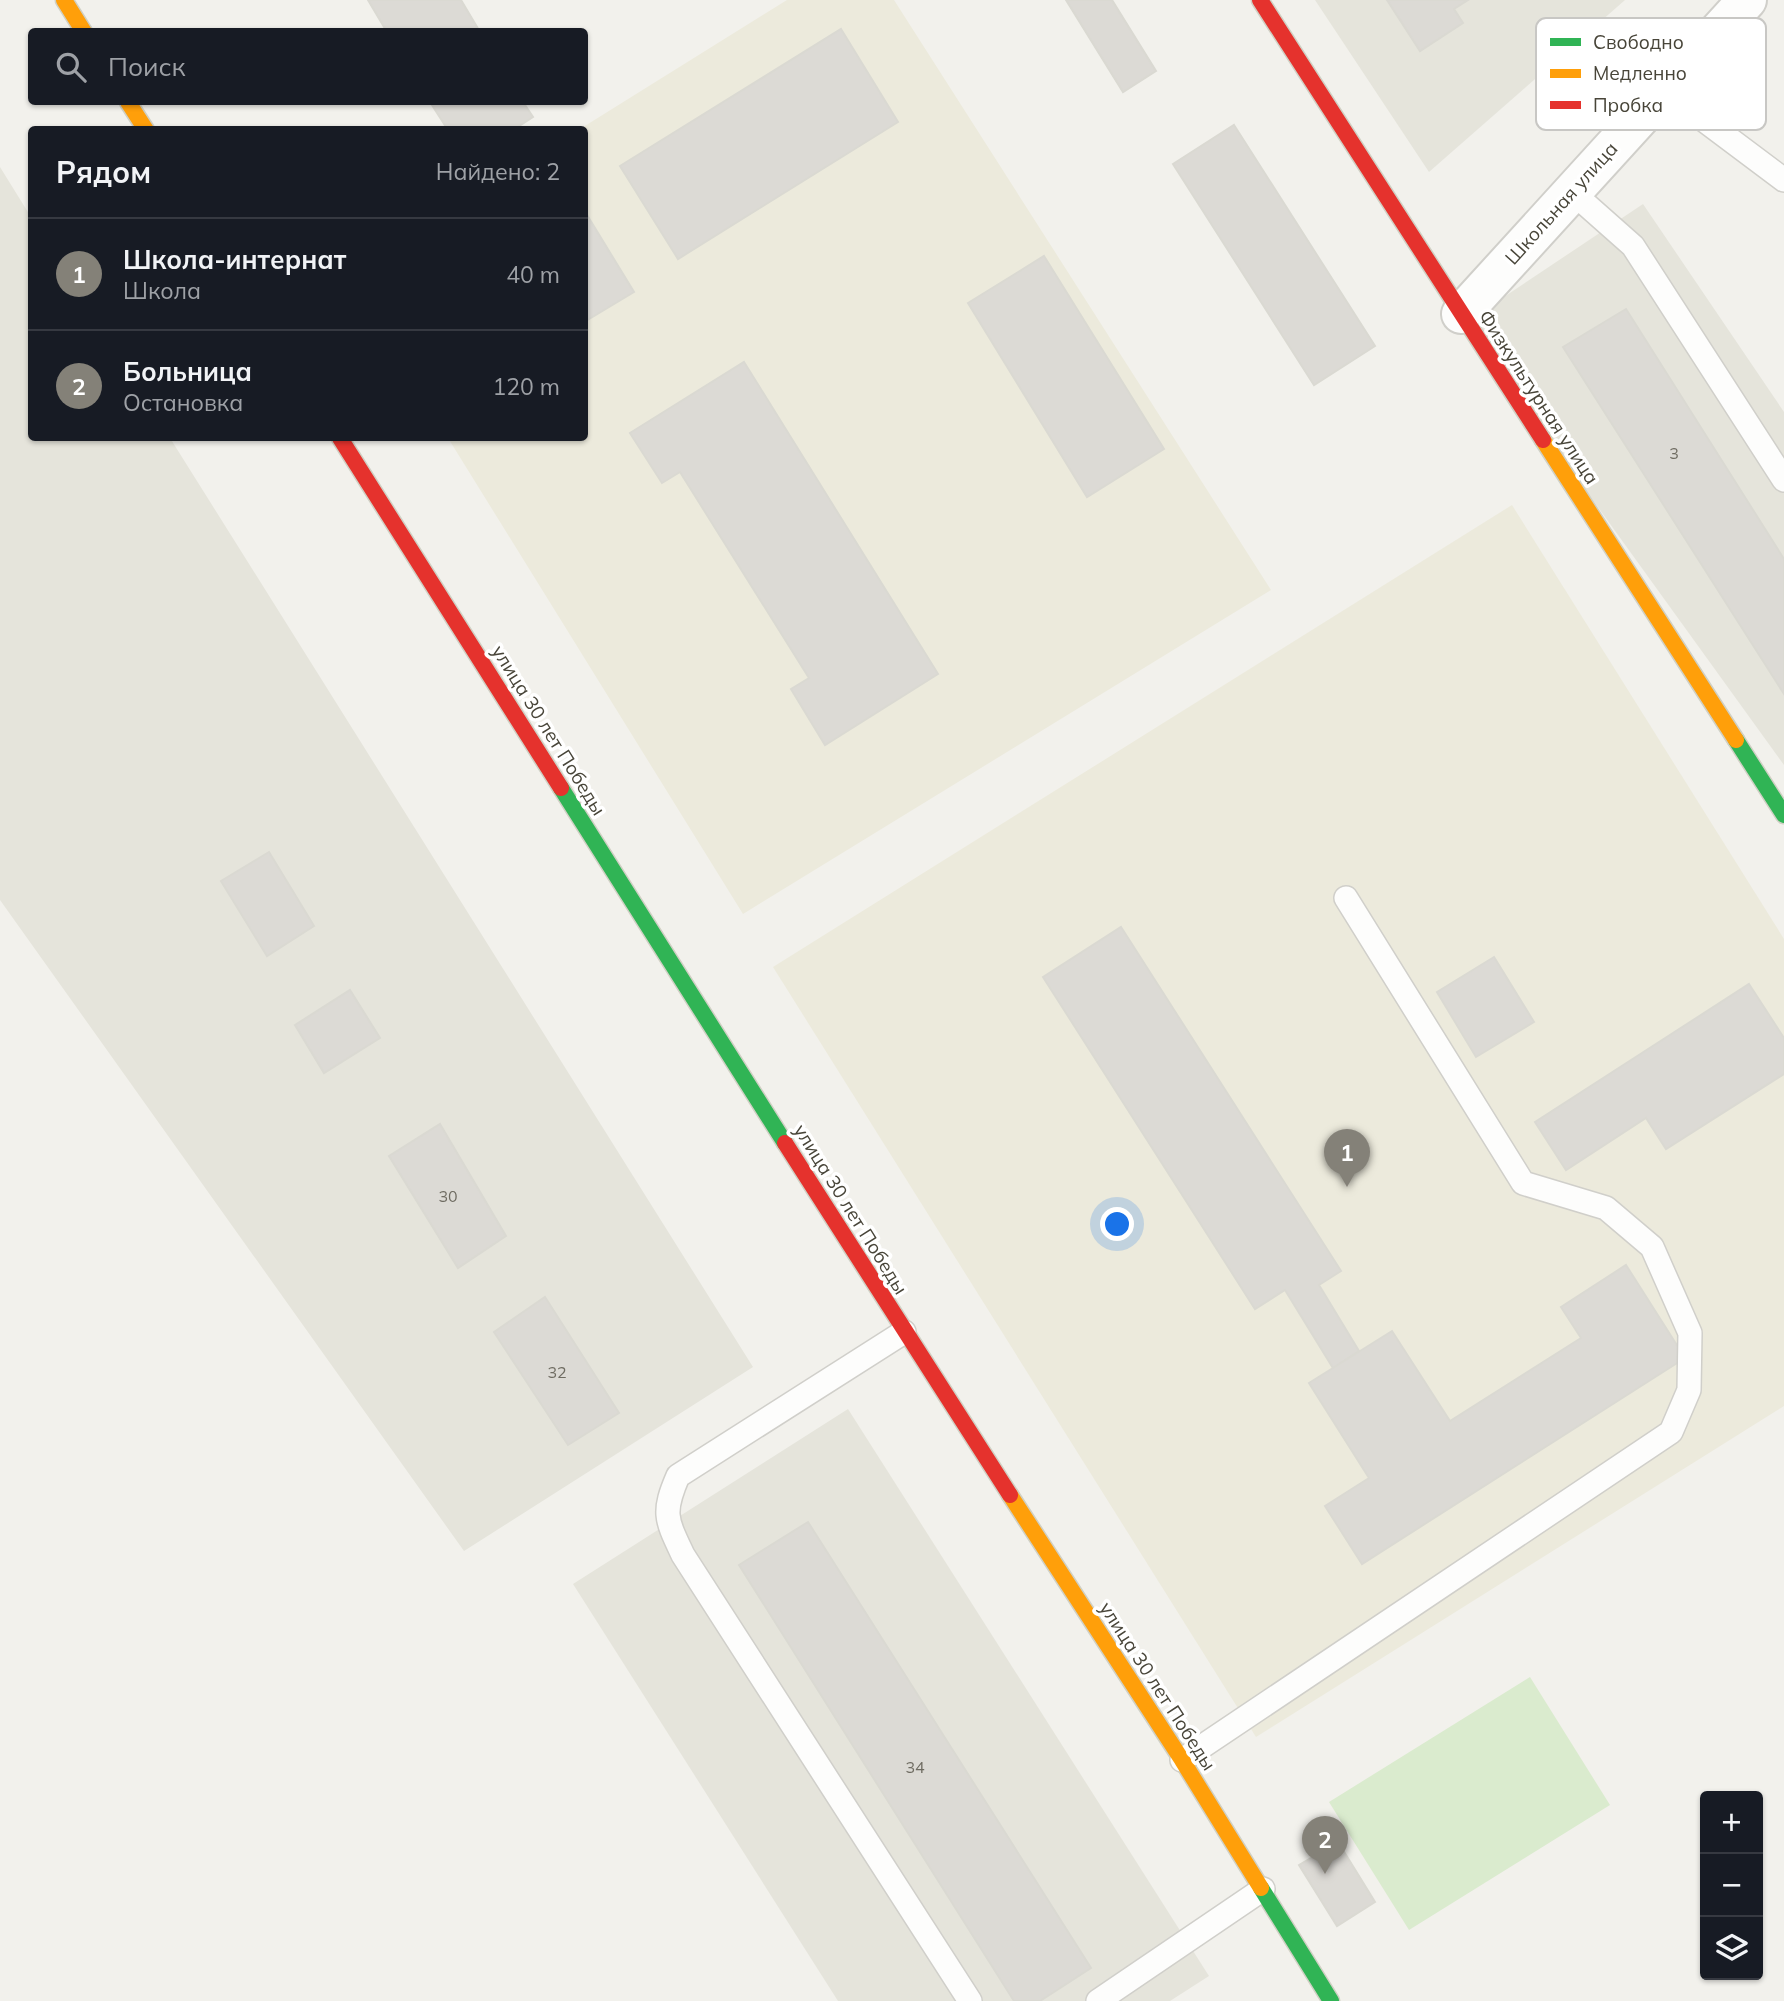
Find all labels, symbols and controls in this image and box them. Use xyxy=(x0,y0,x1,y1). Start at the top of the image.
legend xyxy=(1536,18,1766,130)
search box xyxy=(28,28,588,105)
text: Свободно xyxy=(1593,30,1684,54)
icon: search xyxy=(52,48,90,86)
text: Поиск xyxy=(108,50,186,83)
text: Медленно xyxy=(1593,61,1687,85)
text: Пробка xyxy=(1593,93,1663,117)
street label: Школьная улица xyxy=(1500,137,1622,269)
text: Рядом xyxy=(56,153,151,191)
text: Найдено: 2 xyxy=(436,157,560,186)
text: Школа-интернат xyxy=(123,243,346,276)
text: 1 xyxy=(72,260,86,289)
text: 40 m xyxy=(506,260,560,289)
text: Школа xyxy=(123,276,201,305)
street label: Физкультурная улица xyxy=(1474,305,1604,489)
text: Больница xyxy=(123,355,252,388)
text: 2 xyxy=(72,372,86,401)
text: 120 m xyxy=(492,372,560,401)
text: Остановка xyxy=(123,388,243,417)
house number: 3 xyxy=(1669,443,1679,463)
street label: улица 30 лет Победы xyxy=(487,640,611,820)
street label: улица 30 лет Победы xyxy=(789,1119,913,1299)
pin: 1 xyxy=(1324,1129,1370,1187)
house number: 30 xyxy=(438,1186,458,1206)
your location xyxy=(1100,1207,1134,1241)
house number: 32 xyxy=(547,1362,567,1382)
street label: улица 30 лет Победы xyxy=(1095,1597,1221,1775)
house number: 34 xyxy=(905,1757,925,1777)
map controls xyxy=(1700,1791,1763,1980)
button: + xyxy=(1700,1791,1763,1854)
pin: 2 xyxy=(1302,1816,1348,1874)
button: − xyxy=(1700,1854,1763,1917)
button: layers xyxy=(1700,1917,1763,1980)

